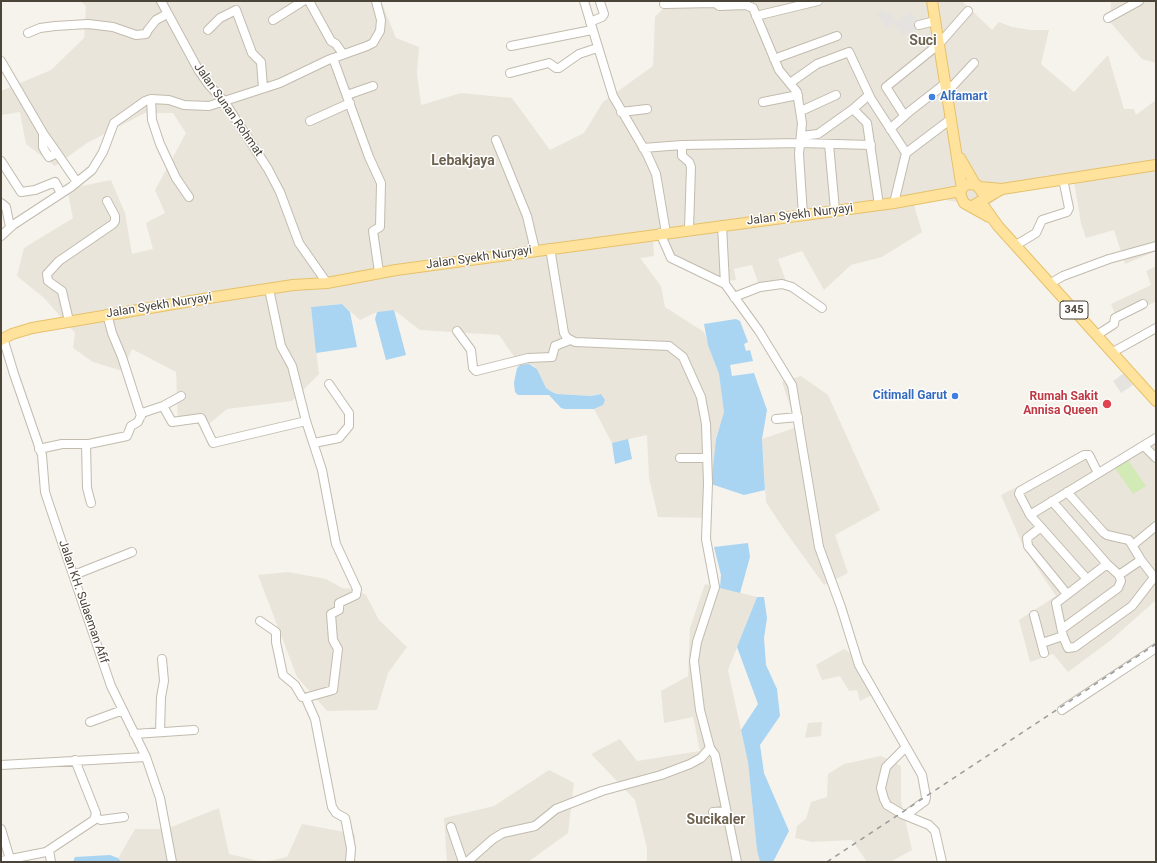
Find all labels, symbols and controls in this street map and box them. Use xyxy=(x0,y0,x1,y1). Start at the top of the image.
district label: Suci xyxy=(909,33,937,49)
street label: Jalan Sunan Rohmat xyxy=(190,61,266,159)
place label: Alfamart xyxy=(940,90,988,104)
marker: Alfamart xyxy=(927,92,937,102)
district label: Lebakjaya xyxy=(431,153,495,169)
street label: Jalan Syekh Nuryayi xyxy=(746,201,854,229)
street label: Jalan Syekh Nuryayi xyxy=(425,243,533,273)
street label: Jalan Syekh Nuryayi xyxy=(105,291,213,321)
road number: 345 xyxy=(1060,301,1088,319)
place label: Citimall Garut xyxy=(873,389,947,403)
place label: Rumah Sakit Annisa Queen xyxy=(1023,390,1098,418)
marker: Citimall Garut xyxy=(950,391,960,401)
marker: Rumah Sakit Annisa Queen xyxy=(1101,398,1113,410)
street label: Jalan KH. Sulaeman Afif xyxy=(55,539,111,665)
district label: Sucikaler xyxy=(687,812,745,828)

